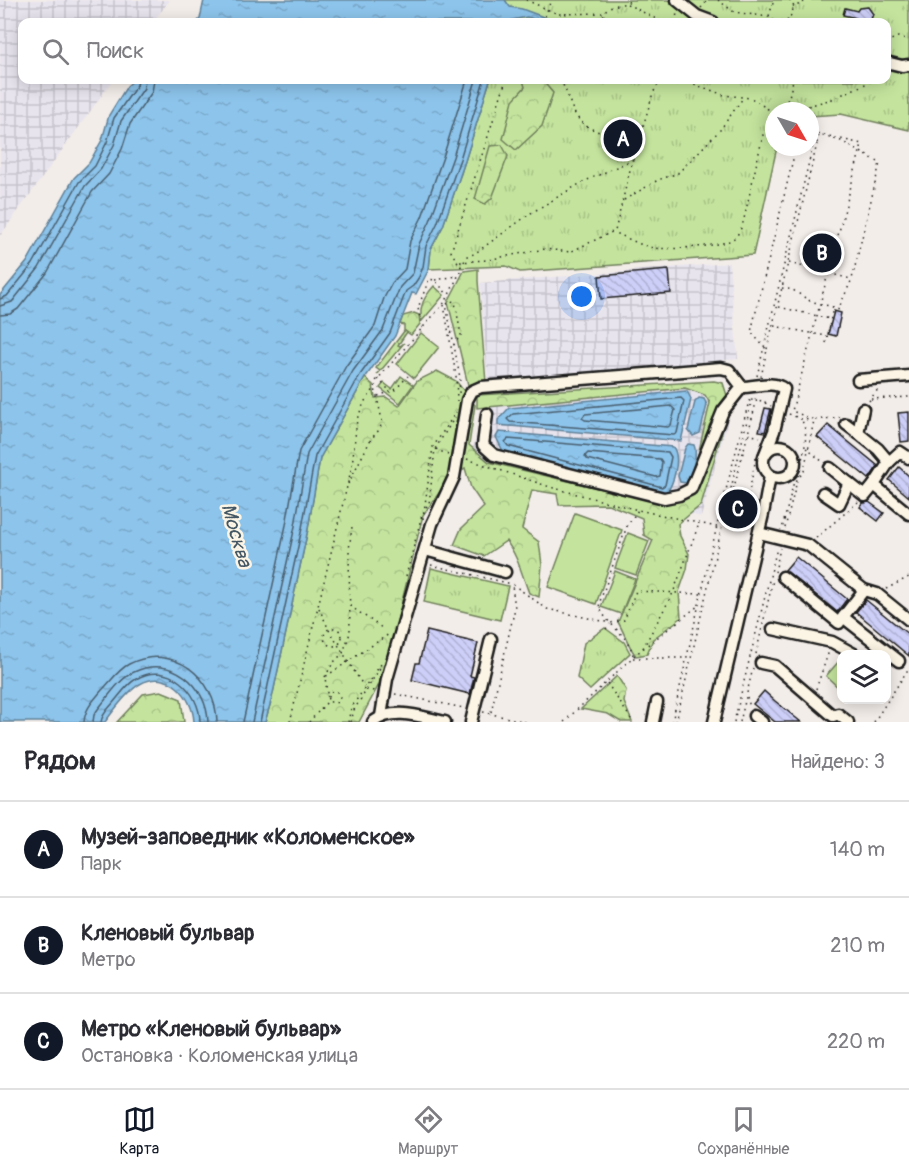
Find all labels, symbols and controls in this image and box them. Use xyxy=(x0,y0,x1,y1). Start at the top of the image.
search box xyxy=(18,18,891,84)
icon: search xyxy=(39,35,72,68)
text: Поиск xyxy=(87,37,144,65)
north arrow xyxy=(765,102,819,156)
pin: A xyxy=(604,116,642,162)
pin: B xyxy=(802,230,842,276)
your location xyxy=(567,282,596,311)
pin: C xyxy=(718,486,758,532)
water label: Москва xyxy=(216,501,258,571)
map controls xyxy=(837,650,891,704)
button: layers xyxy=(837,650,891,704)
text: Рядом xyxy=(24,745,96,777)
text: Найдено: 3 xyxy=(790,749,885,774)
text: Музей-заповедник «Коломенское» xyxy=(81,823,415,851)
text: A xyxy=(37,837,50,862)
text: 140 m xyxy=(830,837,885,862)
text: Парк xyxy=(81,851,122,876)
text: Кленовый бульвар xyxy=(81,919,254,947)
text: B xyxy=(38,933,49,958)
text: 210 m xyxy=(830,933,885,958)
text: Метро xyxy=(81,947,135,972)
text: Метро «Кленовый бульвар» xyxy=(81,1015,341,1043)
text: C xyxy=(37,1029,50,1054)
text: 220 m xyxy=(827,1029,885,1054)
text: Остановка · Коломенская улица xyxy=(81,1043,358,1068)
tab: Карта xyxy=(119,1103,159,1159)
tab: Маршрут xyxy=(398,1103,458,1159)
tab: Сохранённые xyxy=(697,1103,790,1159)

